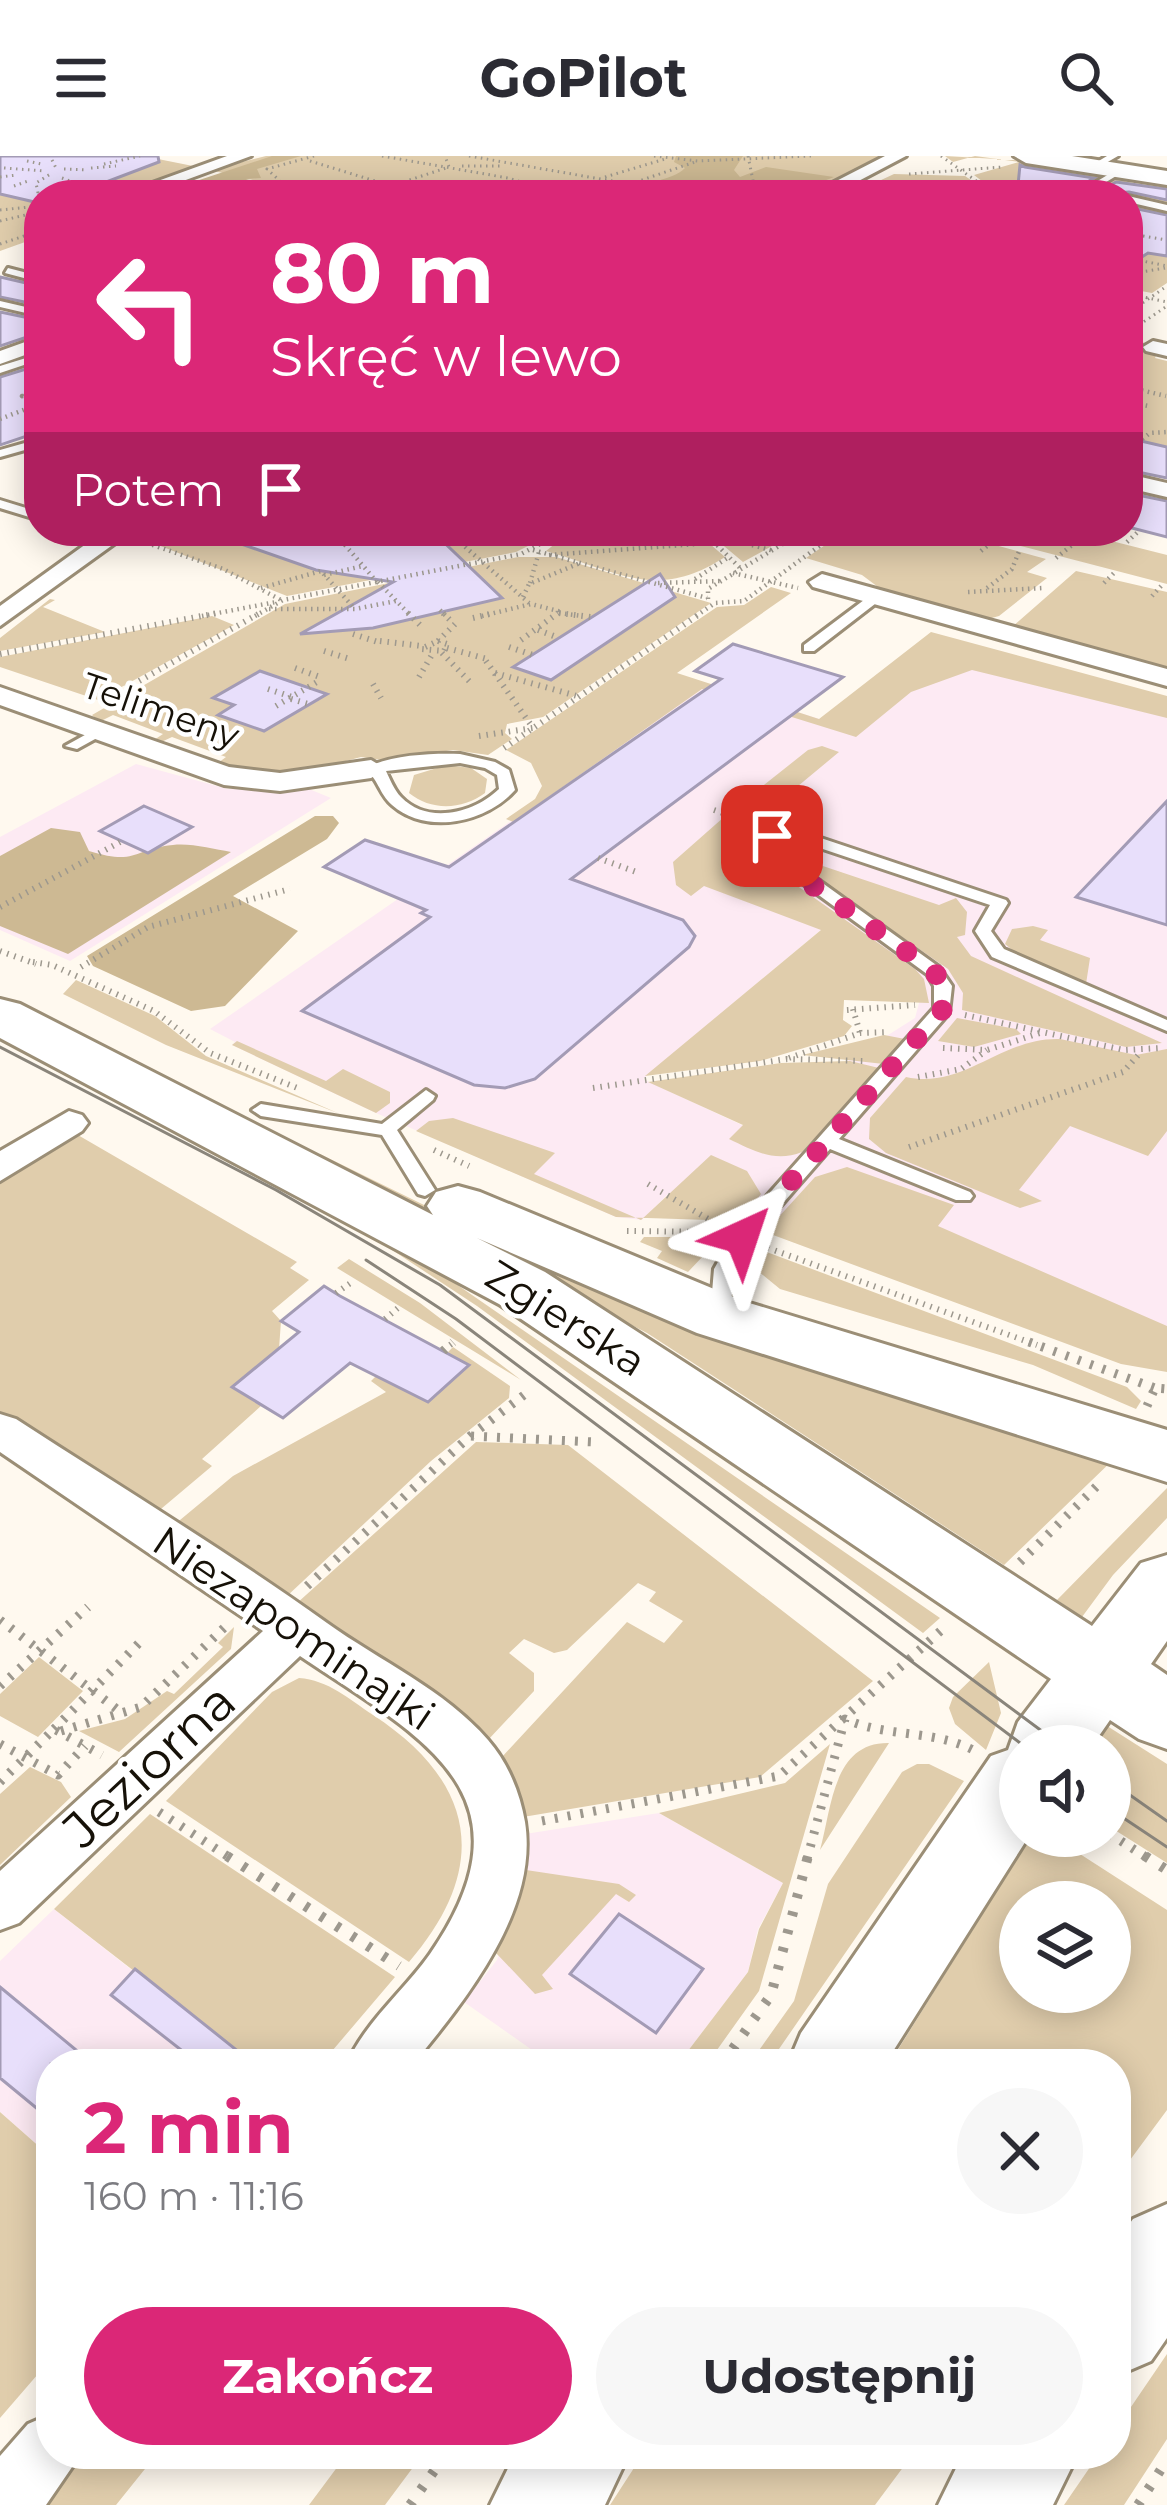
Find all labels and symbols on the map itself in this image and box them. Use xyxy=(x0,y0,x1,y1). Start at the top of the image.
street label: Telimeny xyxy=(77,663,246,757)
pin xyxy=(721,785,823,887)
position arrow xyxy=(679,1174,805,1300)
street label: Zgierska xyxy=(476,1249,656,1387)
street label: Niezapominajki xyxy=(143,1515,445,1741)
street label: Jeziorna xyxy=(49,1670,248,1861)

